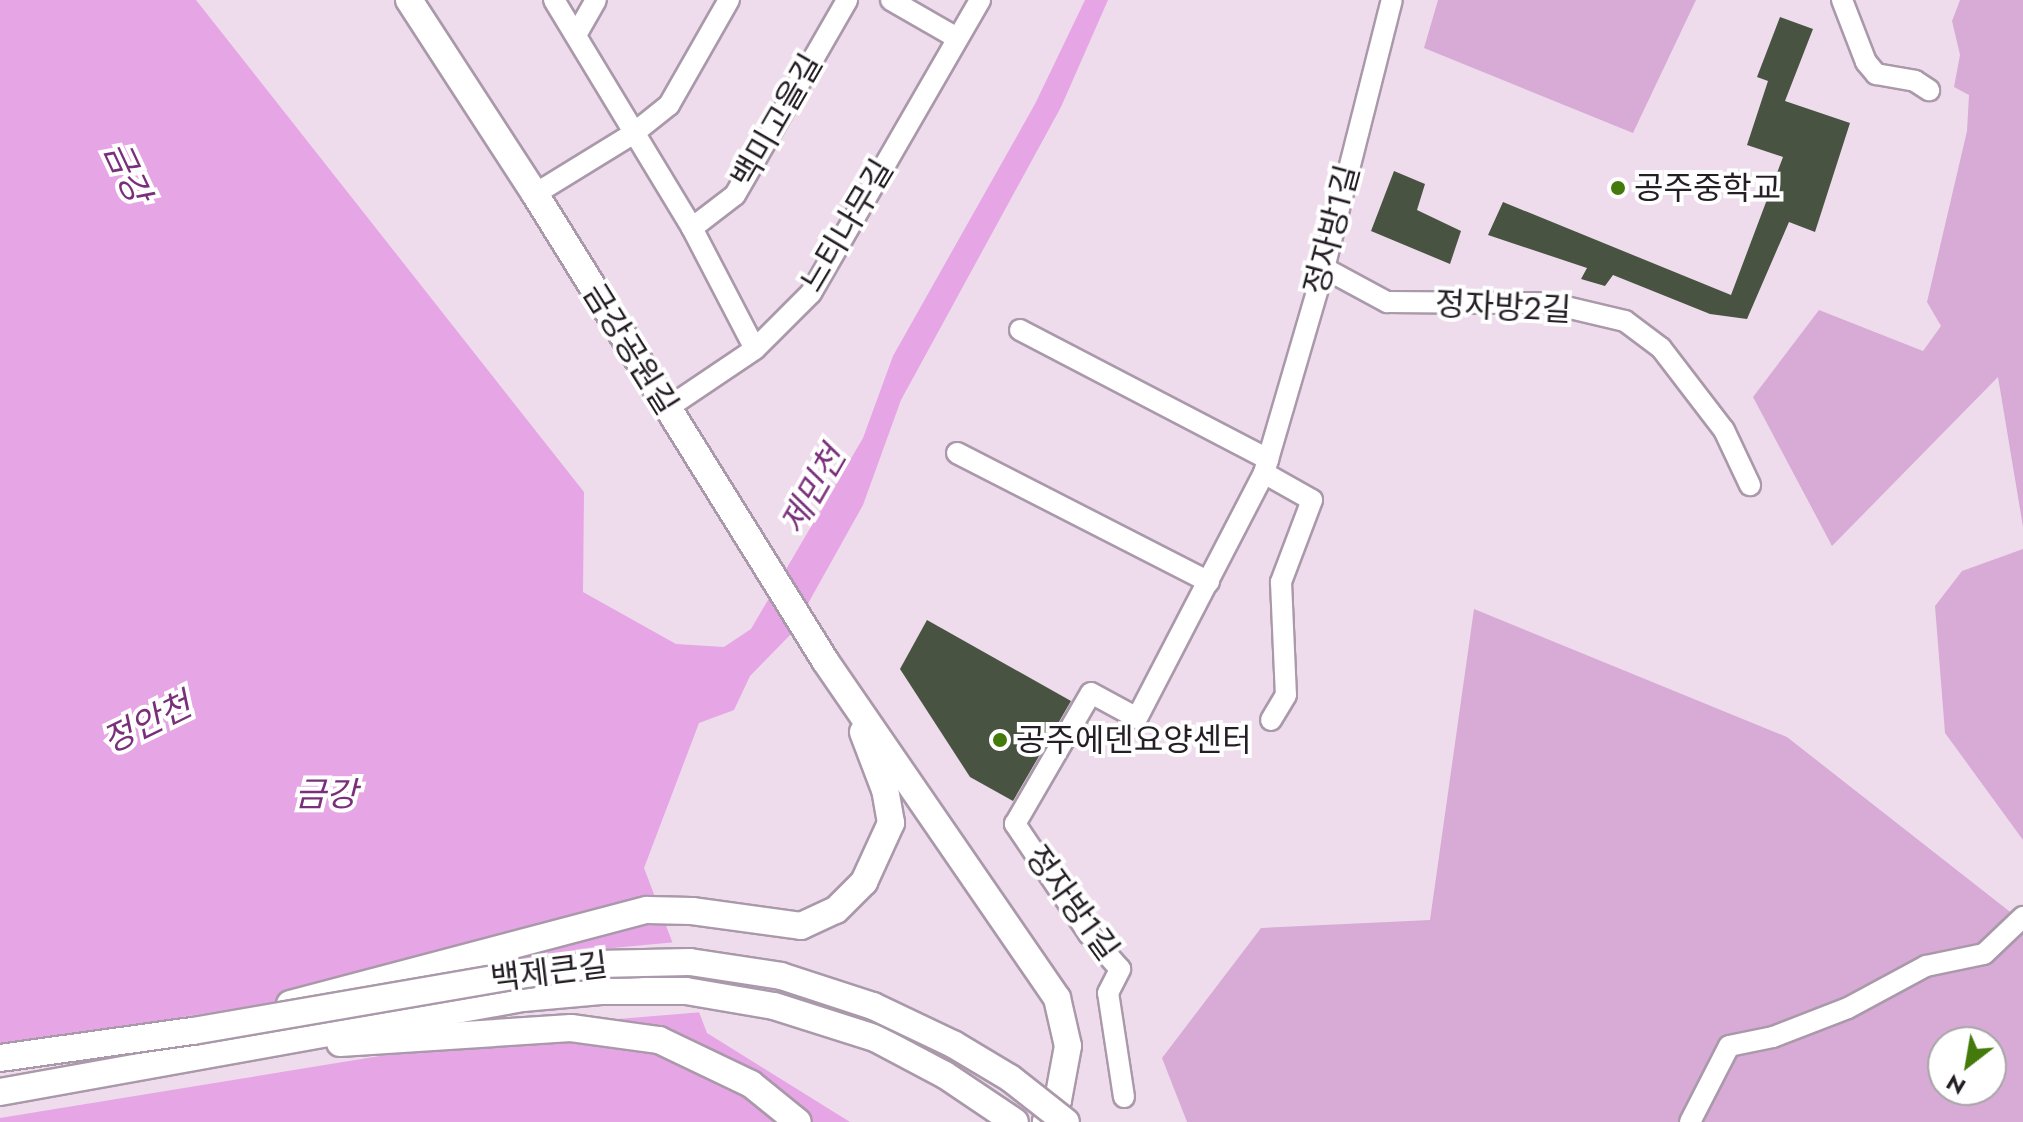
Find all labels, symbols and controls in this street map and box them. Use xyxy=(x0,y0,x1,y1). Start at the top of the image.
street label: 백미고을길 xyxy=(724,48,830,194)
water label: 금강 xyxy=(95,135,159,209)
street label: 느티나무길 xyxy=(793,153,901,299)
street label: 정자방1길 xyxy=(1296,161,1368,299)
place label: 공주중학교 xyxy=(1634,169,1781,207)
marker: 공주중학교 xyxy=(1609,179,1627,197)
street label: 금강공원길 xyxy=(575,276,685,422)
street label: 정자방2길 xyxy=(1434,284,1572,330)
water label: 제민천 xyxy=(772,439,854,541)
water label: 정안천 xyxy=(96,684,198,762)
place label: 공주에덴요양센터 xyxy=(1016,721,1252,759)
marker: 공주에덴요양센터 xyxy=(991,731,1009,749)
water label: 금강 xyxy=(295,775,357,815)
street label: 정자방1길 xyxy=(1018,838,1126,968)
street label: 백제큰길 xyxy=(488,946,610,998)
north arrow xyxy=(1927,1026,2007,1106)
text: N xyxy=(1940,1067,1971,1103)

